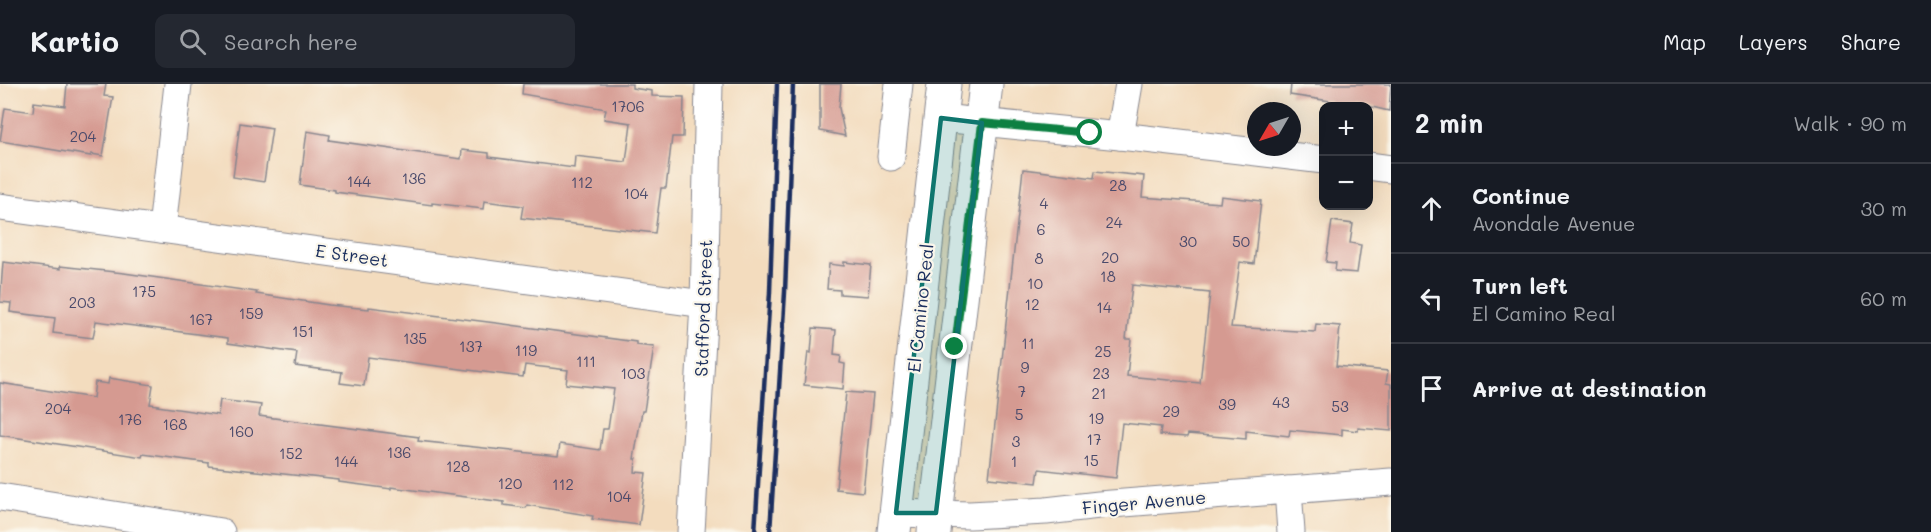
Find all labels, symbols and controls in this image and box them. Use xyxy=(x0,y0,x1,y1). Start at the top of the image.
search box xyxy=(155,14,575,68)
text: Kartio xyxy=(30,23,119,59)
icon: search xyxy=(176,25,209,58)
text: Search here xyxy=(224,27,358,56)
text: Map xyxy=(1663,28,1706,55)
text: Layers xyxy=(1739,28,1808,55)
text: Share xyxy=(1841,28,1901,55)
house number: 1706 xyxy=(611,96,645,116)
north arrow xyxy=(1247,102,1301,156)
map controls xyxy=(1319,102,1373,210)
button: + xyxy=(1319,102,1373,156)
text: 2 min xyxy=(1415,106,1483,140)
text: Walk · 90 m xyxy=(1793,110,1907,136)
route start xyxy=(1076,119,1102,145)
house number: 204 xyxy=(70,126,96,146)
button: − xyxy=(1319,156,1373,210)
house number: 136 xyxy=(402,168,426,188)
house number: 144 xyxy=(347,171,371,191)
house number: 112 xyxy=(571,172,593,192)
house number: 28 xyxy=(1109,175,1127,195)
text: Continue xyxy=(1472,181,1570,210)
house number: 104 xyxy=(624,183,649,203)
icon: ahead xyxy=(1415,192,1448,225)
house number: 4 xyxy=(1040,193,1049,213)
text: 30 m xyxy=(1861,195,1907,221)
text: Avondale Avenue xyxy=(1472,210,1636,236)
house number: 24 xyxy=(1105,212,1123,232)
house number: 6 xyxy=(1036,219,1046,239)
house number: 30 xyxy=(1179,231,1197,251)
house number: 50 xyxy=(1232,231,1250,251)
street label: E Street xyxy=(314,238,390,272)
street label: Stafford Street xyxy=(689,239,717,377)
street label: El Camino Real xyxy=(901,242,939,374)
house number: 20 xyxy=(1101,247,1119,267)
house number: 8 xyxy=(1034,248,1044,268)
house number: 18 xyxy=(1100,266,1116,286)
text: Turn left xyxy=(1472,271,1568,300)
house number: 10 xyxy=(1027,273,1043,293)
house number: 175 xyxy=(132,281,156,301)
icon: left xyxy=(1415,282,1448,315)
text: 60 m xyxy=(1860,285,1907,311)
house number: 203 xyxy=(69,292,95,312)
house number: 12 xyxy=(1024,294,1040,314)
house number: 14 xyxy=(1096,297,1112,317)
text: El Camino Real xyxy=(1472,300,1616,326)
house number: 159 xyxy=(239,303,263,323)
house number: 167 xyxy=(189,309,213,329)
house number: 151 xyxy=(292,321,314,341)
house number: 135 xyxy=(403,328,427,348)
route end xyxy=(941,333,967,359)
house number: 11 xyxy=(1021,333,1035,353)
house number: 137 xyxy=(459,336,483,356)
house number: 119 xyxy=(515,340,537,360)
house number: 25 xyxy=(1094,341,1112,361)
house number: 111 xyxy=(576,351,596,371)
house number: 9 xyxy=(1021,357,1030,377)
house number: 103 xyxy=(621,363,646,383)
house number: 23 xyxy=(1092,363,1110,383)
icon: arrive xyxy=(1415,372,1448,405)
text: Arrive at destination xyxy=(1472,374,1707,403)
house number: 7 xyxy=(1018,381,1026,401)
house number: 21 xyxy=(1091,383,1107,403)
house number: 43 xyxy=(1272,392,1290,412)
house number: 39 xyxy=(1218,394,1236,414)
house number: 53 xyxy=(1331,396,1349,416)
house number: 204 xyxy=(45,398,71,418)
house number: 29 xyxy=(1162,401,1180,421)
house number: 5 xyxy=(1015,404,1023,424)
house number: 19 xyxy=(1088,408,1104,428)
house number: 176 xyxy=(118,409,142,429)
house number: 168 xyxy=(163,414,187,434)
house number: 160 xyxy=(228,421,254,441)
house number: 17 xyxy=(1086,429,1102,449)
house number: 3 xyxy=(1012,431,1021,451)
house number: 136 xyxy=(387,442,411,462)
house number: 152 xyxy=(279,443,303,463)
house number: 15 xyxy=(1083,450,1099,470)
house number: 144 xyxy=(334,451,358,471)
house number: 1 xyxy=(1011,451,1017,471)
house number: 128 xyxy=(446,456,470,476)
house number: 120 xyxy=(498,473,522,493)
house number: 112 xyxy=(552,474,574,494)
street label: Finger Avenue xyxy=(1081,485,1207,519)
house number: 104 xyxy=(607,486,632,506)

